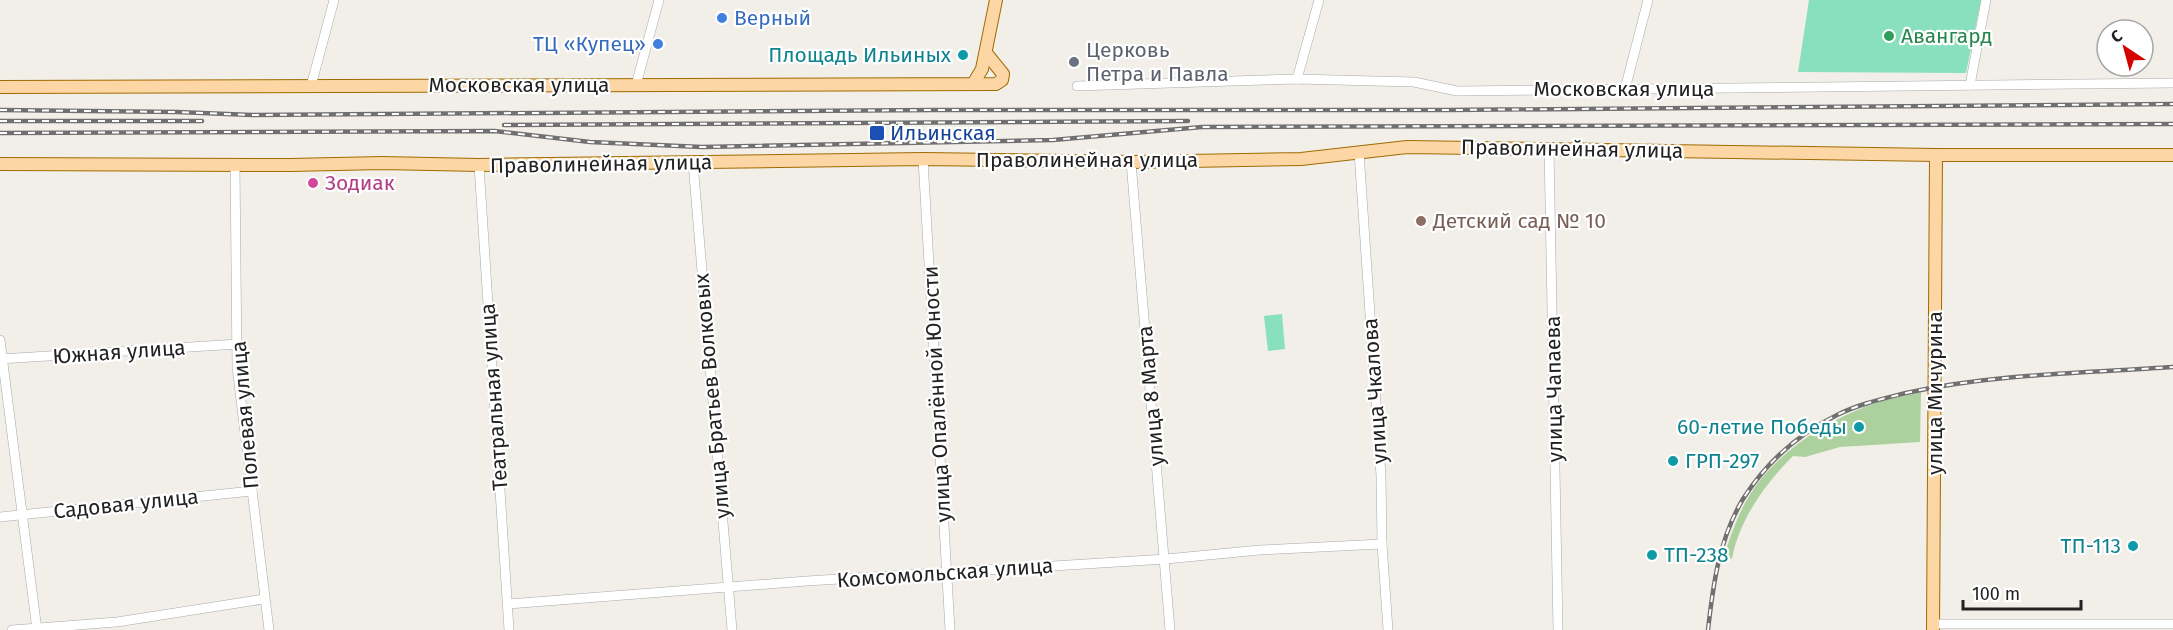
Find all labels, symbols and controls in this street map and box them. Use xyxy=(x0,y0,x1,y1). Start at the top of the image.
place label: Верный xyxy=(734,5,811,31)
marker: Верный xyxy=(715,11,729,25)
north arrow xyxy=(2095,18,2155,78)
place label: Авангард xyxy=(1901,23,1992,49)
text: С xyxy=(2107,25,2126,47)
marker: Авангард xyxy=(1882,29,1896,43)
place label: ТЦ «Купец» xyxy=(533,31,646,57)
marker: ТЦ «Купец» xyxy=(651,37,665,51)
place label: Церковь Петра и Павла xyxy=(1086,37,1229,87)
place label: Площадь Ильиных xyxy=(768,42,952,68)
marker: Площадь Ильиных xyxy=(956,48,970,62)
marker: Церковь Петра и Павла xyxy=(1067,55,1081,69)
street label: Московская улица xyxy=(428,72,610,98)
street label: Московская улица xyxy=(1533,76,1715,102)
place label: Ильинская xyxy=(890,120,996,146)
marker: Ильинская xyxy=(868,124,886,142)
street label: Праволинейная улица xyxy=(1461,134,1683,164)
street label: Праволинейная улица xyxy=(976,147,1198,173)
street label: Праволинейная улица xyxy=(490,149,712,179)
place label: Зодиак xyxy=(325,170,395,196)
marker: Зодиак xyxy=(306,176,320,190)
place label: Детский сад № 10 xyxy=(1432,208,1606,234)
marker: Детский сад № 10 xyxy=(1414,214,1428,228)
street label: улица Опалённой Юности xyxy=(917,265,957,523)
street label: улица Братьев Волковых xyxy=(688,272,736,520)
street label: Театральная улица xyxy=(474,303,514,491)
street label: улица Мичурина xyxy=(1922,311,1948,475)
street label: улица Чапаева xyxy=(1540,315,1568,463)
street label: улица Чкалова xyxy=(1357,317,1393,465)
street label: улица 8 Марта xyxy=(1132,325,1170,467)
street label: Южная улица xyxy=(52,334,186,370)
street label: Полевая улица xyxy=(226,340,264,490)
place label: 60-летие Победы xyxy=(1677,414,1847,440)
marker: 60-летие Победы xyxy=(1852,420,1866,434)
place label: ГРП-297 xyxy=(1685,448,1759,474)
marker: ГРП-297 xyxy=(1666,454,1680,468)
street label: Садовая улица xyxy=(52,483,200,525)
place label: ТП-113 xyxy=(2061,533,2121,559)
marker: ТП-113 xyxy=(2126,539,2140,553)
place label: ТП-238 xyxy=(1664,542,1729,568)
marker: ТП-238 xyxy=(1645,548,1659,562)
street label: Комсомольская улица xyxy=(836,552,1054,594)
scale bar xyxy=(1963,573,2082,611)
text: 100 m xyxy=(1972,583,2020,605)

